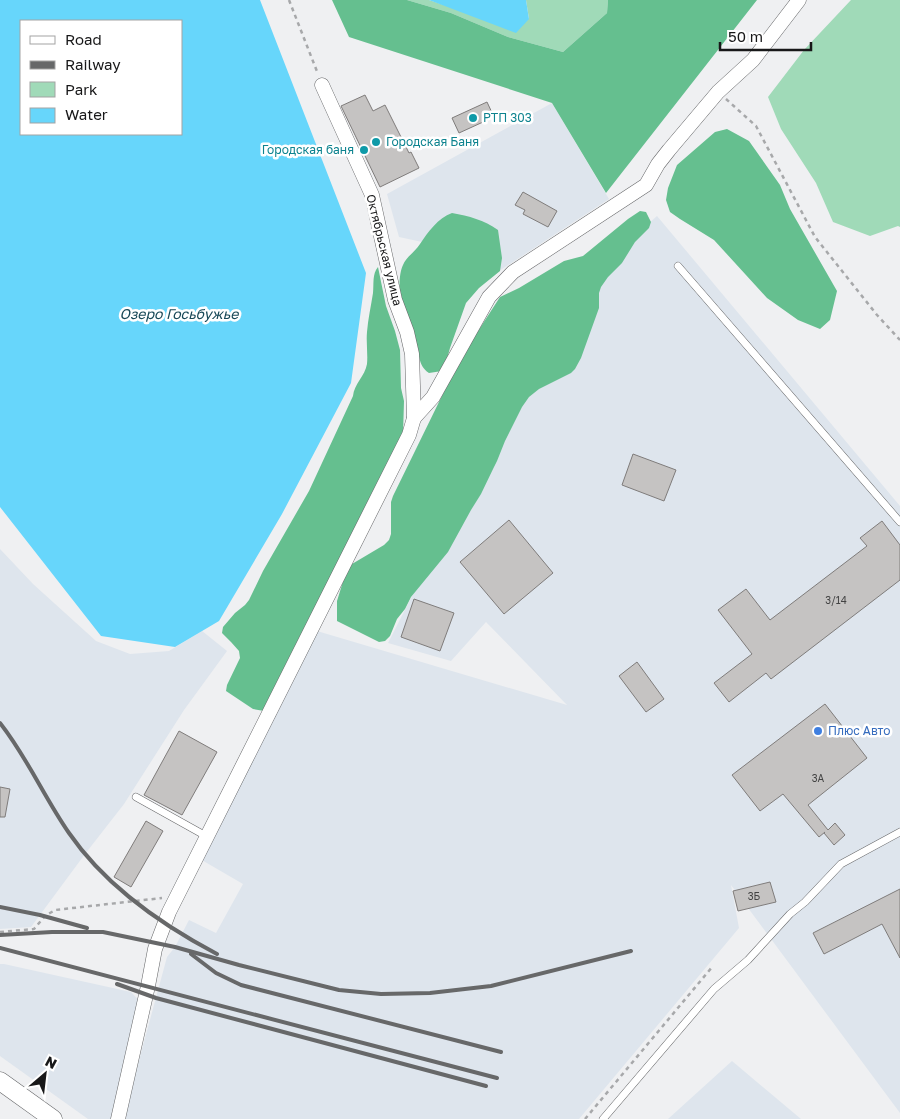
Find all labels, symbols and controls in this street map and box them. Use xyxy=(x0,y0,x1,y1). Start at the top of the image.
legend xyxy=(20,20,182,135)
scale bar xyxy=(720,20,811,52)
text: 50 m xyxy=(728,27,763,45)
text: Road xyxy=(65,30,102,48)
text: Railway xyxy=(65,55,121,73)
text: Park xyxy=(65,80,98,98)
text: Water xyxy=(65,105,108,123)
place label: РТП 303 xyxy=(483,110,532,125)
marker: РТП 303 xyxy=(467,112,479,124)
place label: Городская Баня xyxy=(386,134,479,149)
marker: Городская Баня xyxy=(370,136,382,148)
place label: Городская баня xyxy=(262,142,354,157)
marker: Городская баня xyxy=(358,144,370,156)
street label: Октябрьская улица xyxy=(363,193,406,307)
water label: Озеро Госьбужье xyxy=(120,305,239,322)
house number: 3/14 xyxy=(825,594,847,606)
place label: Плюс Авто xyxy=(828,723,891,738)
marker: Плюс Авто xyxy=(812,725,824,737)
house number: 3А xyxy=(812,772,825,784)
house number: 3Б xyxy=(748,890,761,902)
north arrow xyxy=(20,1049,70,1099)
text: N xyxy=(43,1052,60,1072)

